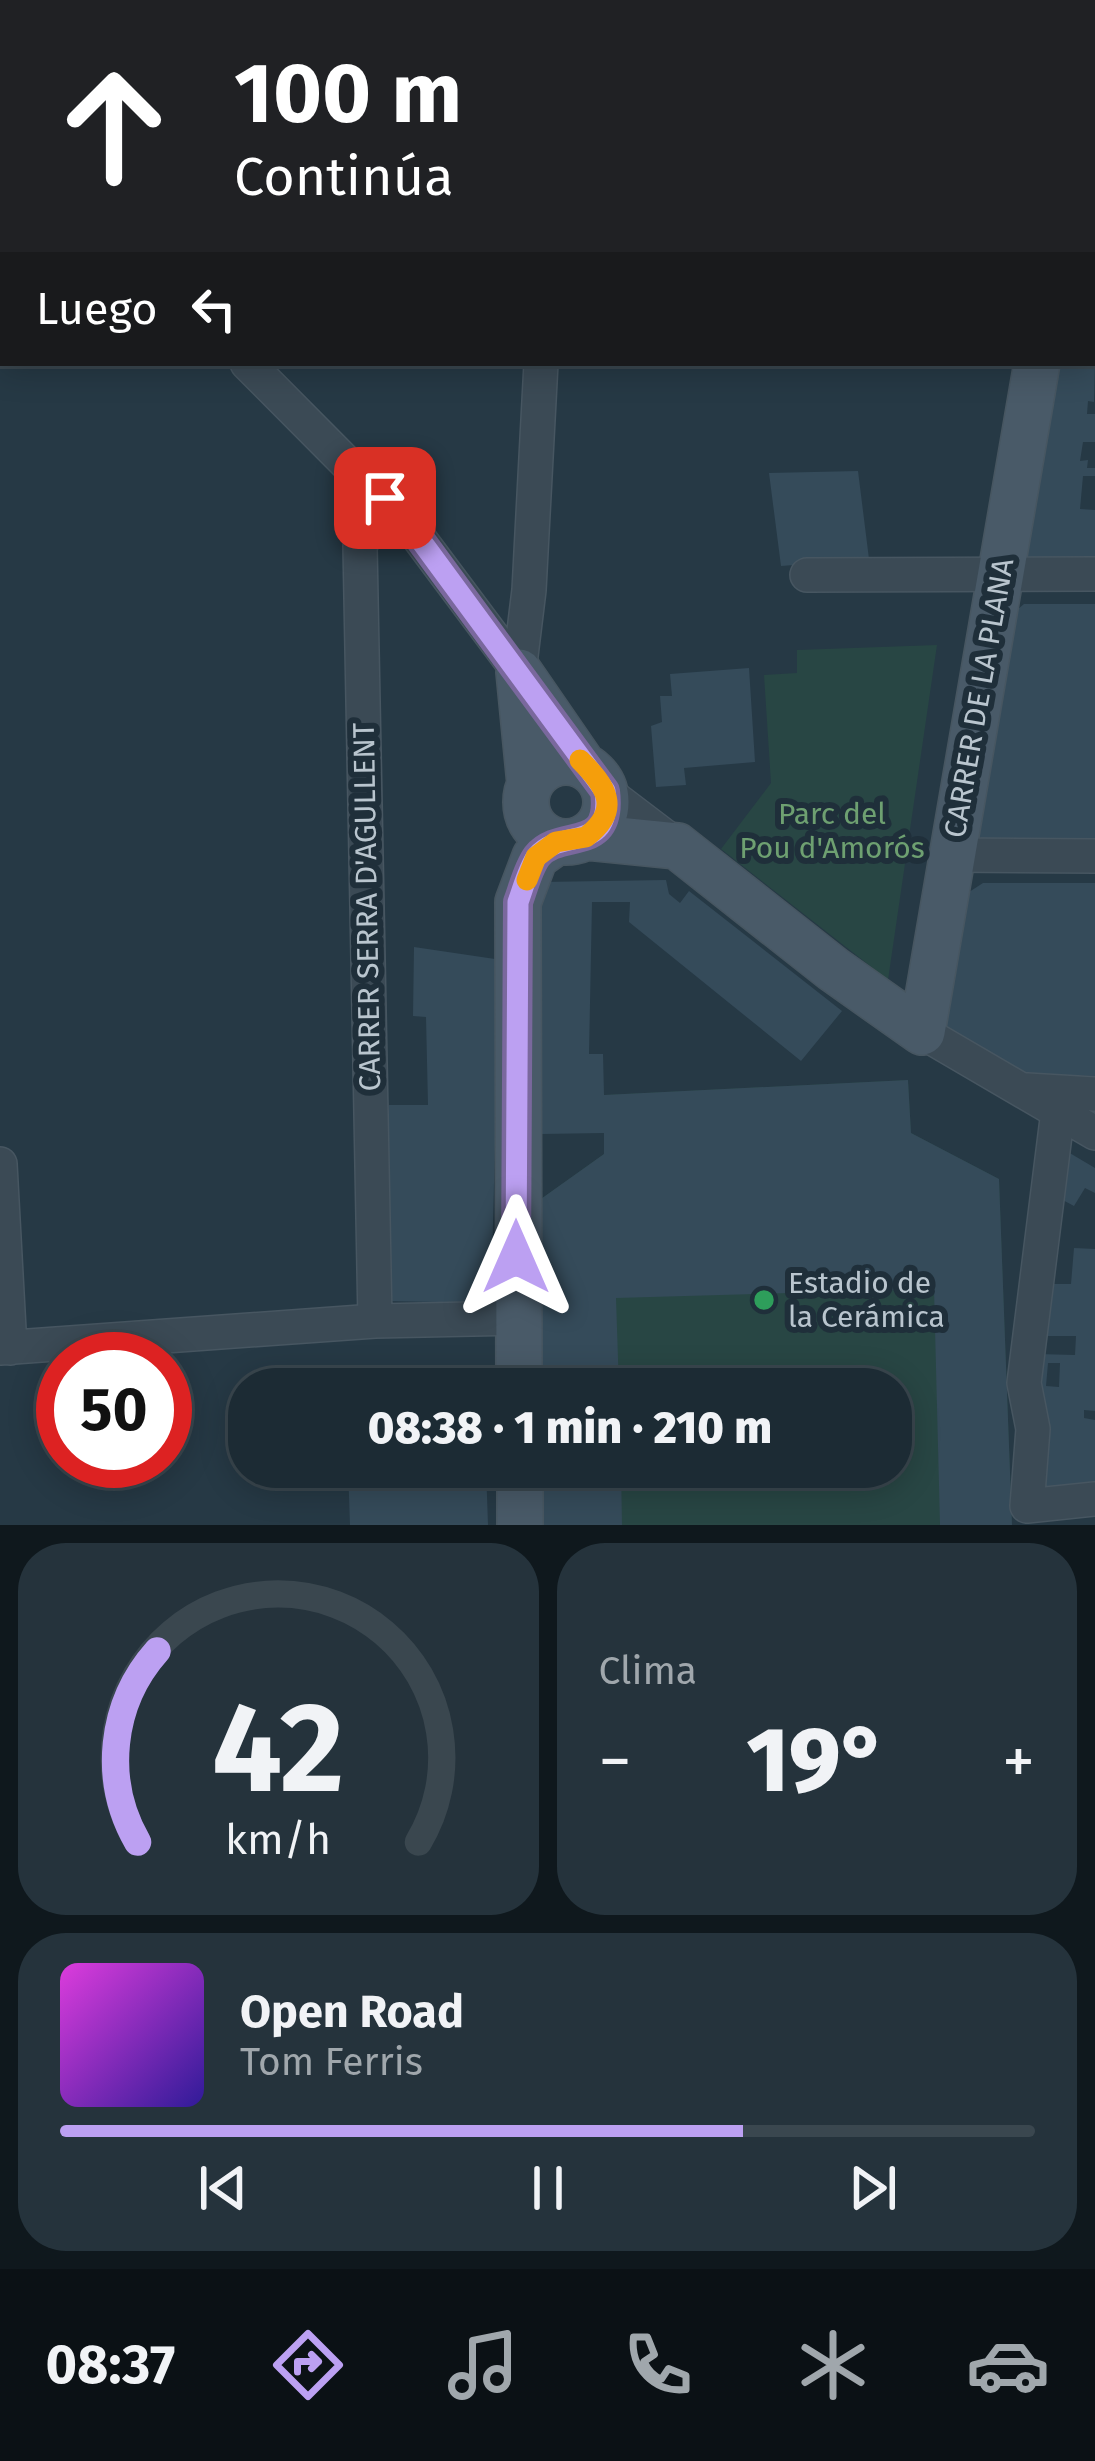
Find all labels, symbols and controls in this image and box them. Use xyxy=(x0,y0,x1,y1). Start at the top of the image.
text: 100 m xyxy=(234,43,462,144)
icon: ahead xyxy=(36,48,192,204)
text: Continúa xyxy=(234,145,454,209)
icon: left xyxy=(181,276,247,342)
text: Luego xyxy=(36,282,157,336)
pin xyxy=(334,447,436,549)
icon: arrive xyxy=(352,465,418,531)
street label: CARRER DE LA PLANA xyxy=(937,555,1021,841)
street label: CARRER SERRA D'AGULLENT xyxy=(346,722,388,1092)
park label: Parc del Pou d'Amorós xyxy=(739,796,925,866)
position arrow xyxy=(453,1194,579,1320)
place label: Estadio de la Cerámica xyxy=(788,1265,945,1335)
marker: Estadio de la Cerámica xyxy=(751,1287,777,1313)
speed limit sign: 50 xyxy=(36,1332,192,1488)
text: 08:38 · 1 min · 210 m xyxy=(368,1401,772,1455)
text: Clima xyxy=(599,1648,697,1694)
text: 42 xyxy=(212,1674,345,1824)
text: 19° xyxy=(746,1707,887,1815)
text: − xyxy=(599,1722,632,1801)
text: + xyxy=(1002,1722,1035,1801)
text: km/h xyxy=(225,1814,331,1865)
text: Open Road xyxy=(240,1985,464,2039)
text: Tom Ferris xyxy=(240,2039,423,2085)
icon: previous xyxy=(190,2155,256,2221)
icon: pause xyxy=(515,2155,581,2221)
icon: next xyxy=(840,2155,906,2221)
icon: directions xyxy=(266,2323,350,2407)
icon: music xyxy=(441,2323,525,2407)
icon: phone xyxy=(616,2323,700,2407)
icon: climate xyxy=(791,2323,875,2407)
icon: car xyxy=(966,2323,1050,2407)
text: 08:37 xyxy=(45,2333,175,2397)

